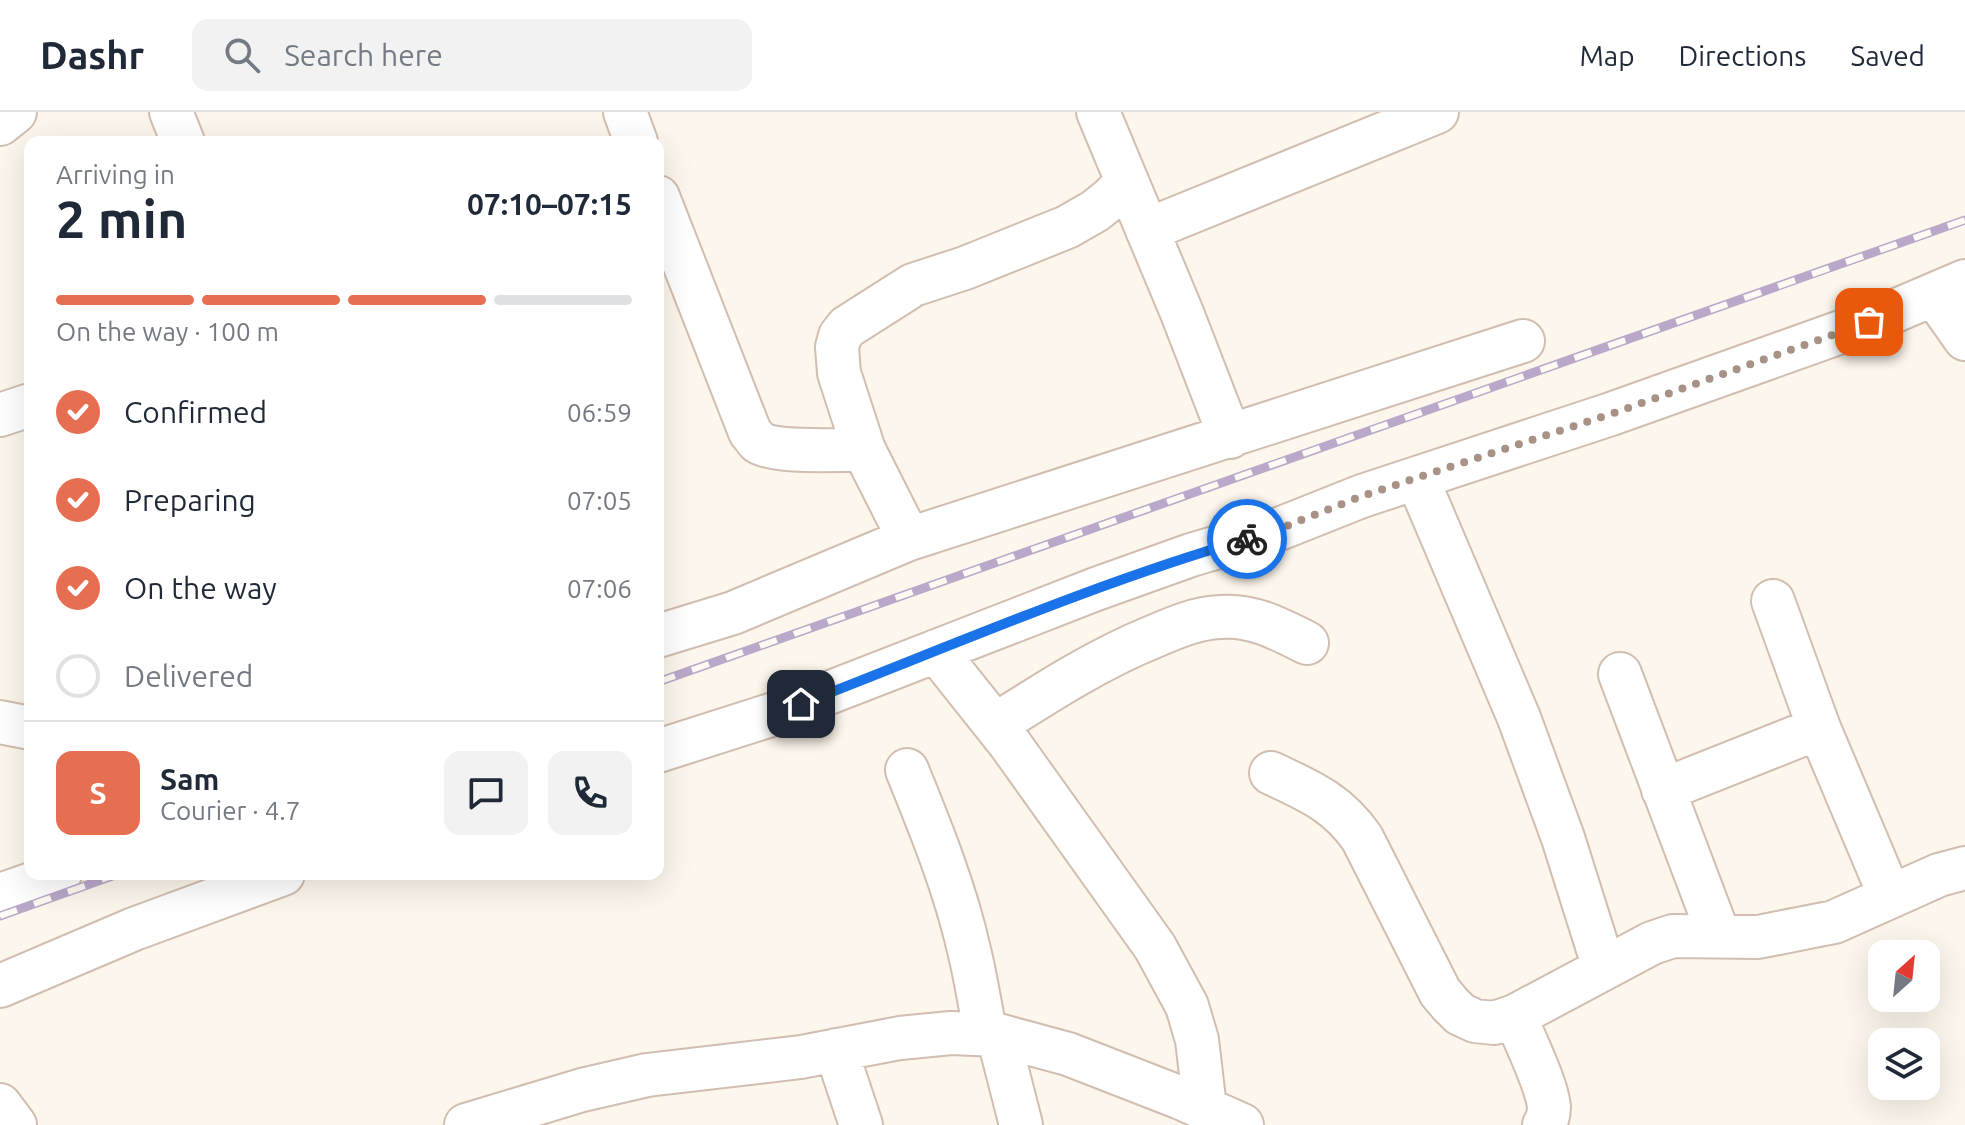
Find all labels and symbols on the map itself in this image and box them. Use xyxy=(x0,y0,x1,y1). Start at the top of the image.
pin xyxy=(1835,288,1903,356)
courier xyxy=(1207,499,1287,579)
pin xyxy=(767,670,835,738)
north arrow xyxy=(1868,940,1940,1012)

